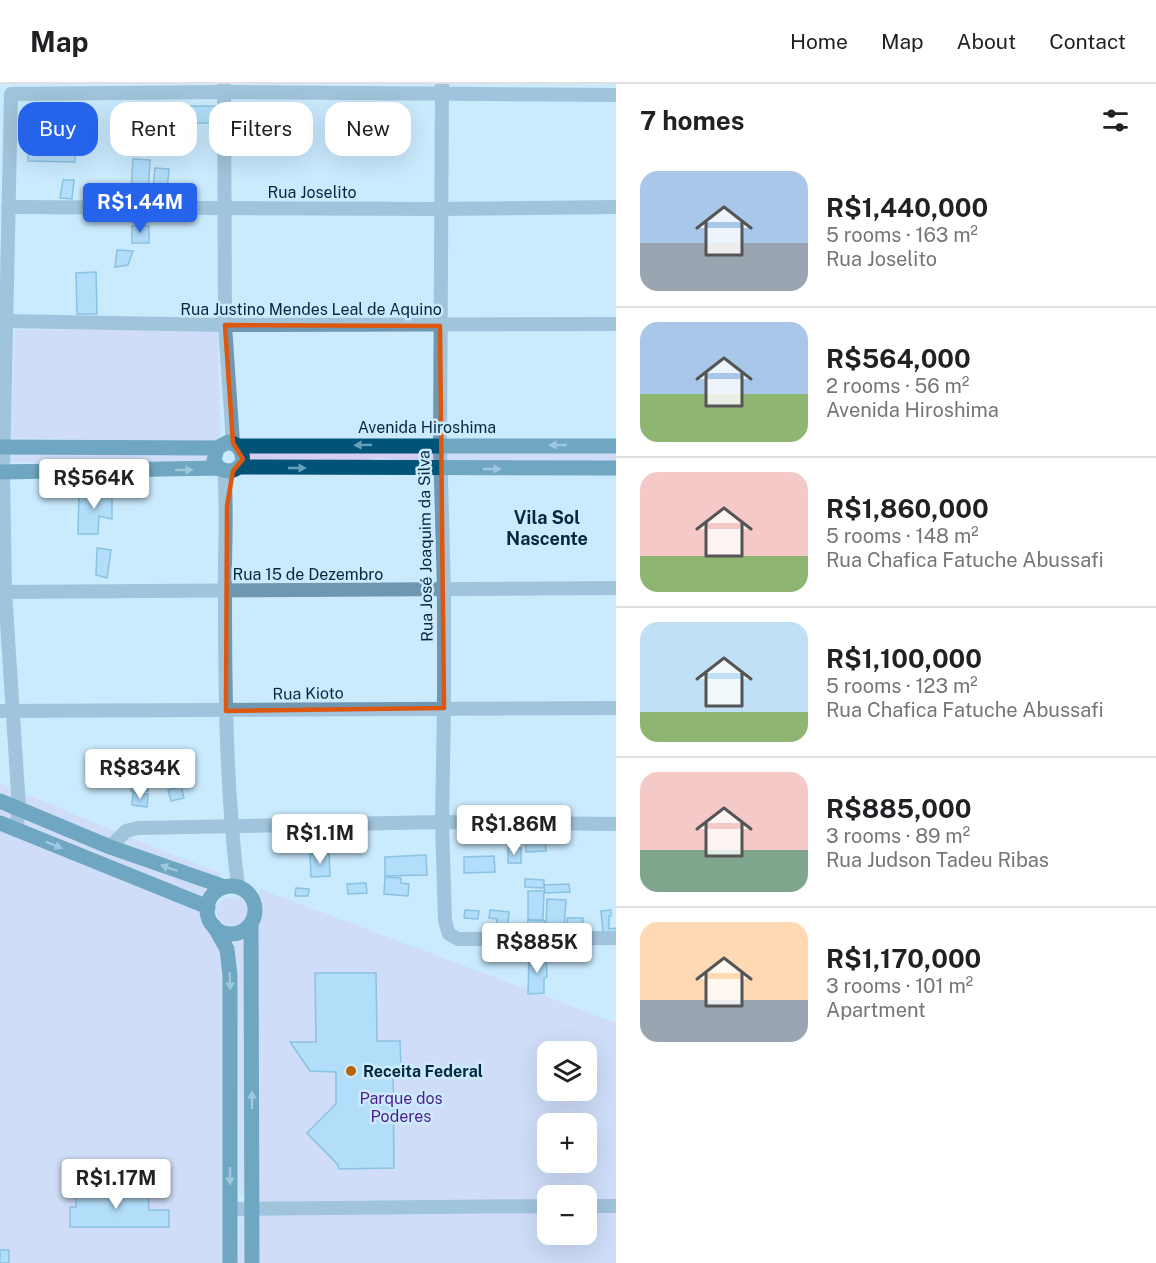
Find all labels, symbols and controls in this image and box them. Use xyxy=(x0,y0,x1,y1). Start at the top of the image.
text: Map xyxy=(30,25,89,58)
text: Home xyxy=(790,29,848,54)
text: Map xyxy=(881,29,924,54)
text: About xyxy=(957,29,1016,54)
text: Contact xyxy=(1049,29,1126,54)
chip: Buy xyxy=(18,102,98,156)
chip: Rent xyxy=(110,102,197,156)
chip: Filters xyxy=(209,102,313,156)
chip: New xyxy=(325,102,411,156)
icon: filters xyxy=(1099,104,1132,137)
text: 7 homes xyxy=(640,105,744,136)
pin: R$1.44M xyxy=(85,183,195,234)
street label: Rua Joselito xyxy=(268,183,356,202)
text: R$1.44M xyxy=(97,190,183,214)
text: R$1,440,000 xyxy=(826,192,988,223)
icon: home xyxy=(688,195,760,267)
text: 5 rooms · 163 m² xyxy=(826,223,978,247)
text: Rua Joselito xyxy=(826,247,937,271)
street label: Rua Justino Mendes Leal de Aquino xyxy=(180,300,442,319)
text: R$564,000 xyxy=(826,343,971,374)
icon: home xyxy=(688,346,760,418)
text: 2 rooms · 56 m² xyxy=(826,374,969,398)
text: Avenida Hiroshima xyxy=(826,398,999,422)
street label: Avenida Hiroshima xyxy=(358,418,496,437)
one-way arrow xyxy=(548,440,567,450)
one-way arrow xyxy=(353,441,372,450)
street label: Rua José Joaquim da Silva xyxy=(414,450,437,642)
pin: R$564K xyxy=(45,459,143,510)
one-way arrow xyxy=(288,463,307,473)
one-way arrow xyxy=(483,464,502,473)
one-way arrow xyxy=(175,465,194,475)
text: R$564K xyxy=(53,466,135,490)
text: R$1,860,000 xyxy=(826,493,989,524)
icon: home xyxy=(688,496,760,568)
district label: Vila Sol Nascente xyxy=(506,507,588,549)
text: 5 rooms · 148 m² xyxy=(826,524,979,548)
text: Rua Chafica Fatuche Abussafi xyxy=(826,548,1104,572)
street label: Rua 15 de Dezembro xyxy=(233,565,383,584)
text: R$1,100,000 xyxy=(826,643,982,674)
icon: home xyxy=(688,646,760,718)
text: 5 rooms · 123 m² xyxy=(826,674,978,698)
street label: Rua Kioto xyxy=(272,683,344,704)
text: Rua Chafica Fatuche Abussafi xyxy=(826,698,1104,722)
pin: R$834K xyxy=(91,749,189,800)
text: R$834K xyxy=(99,756,181,780)
text: R$885,000 xyxy=(826,793,971,824)
icon: home xyxy=(688,796,760,868)
pin: R$1.86M xyxy=(459,805,569,856)
text: R$1.86M xyxy=(471,812,557,836)
pin: R$1.1M xyxy=(271,814,369,865)
text: R$1.1M xyxy=(286,821,354,845)
text: 3 rooms · 89 m² xyxy=(826,824,970,848)
one-way arrow xyxy=(45,841,63,850)
text: Rua Judson Tadeu Ribas xyxy=(826,848,1049,872)
one-way arrow xyxy=(160,862,178,872)
pin: R$885K xyxy=(488,923,586,974)
text: R$885K xyxy=(496,930,578,954)
text: R$1,170,000 xyxy=(826,943,981,974)
icon: home xyxy=(688,946,760,1018)
one-way arrow xyxy=(225,972,235,991)
text: 3 rooms · 101 m² xyxy=(826,974,973,998)
text: Apartment xyxy=(826,998,926,1022)
map controls xyxy=(537,1041,597,1245)
button: layers xyxy=(537,1041,597,1101)
place label: Receita Federal xyxy=(363,1062,483,1081)
marker: Receita Federal xyxy=(344,1064,358,1078)
park label: Parque dos Poderes xyxy=(359,1089,443,1126)
one-way arrow xyxy=(247,1090,257,1109)
button: + xyxy=(537,1113,597,1173)
pin: R$1.17M xyxy=(61,1159,171,1210)
text: R$1.17M xyxy=(76,1166,156,1190)
one-way arrow xyxy=(225,1167,235,1186)
button: − xyxy=(537,1185,597,1245)

